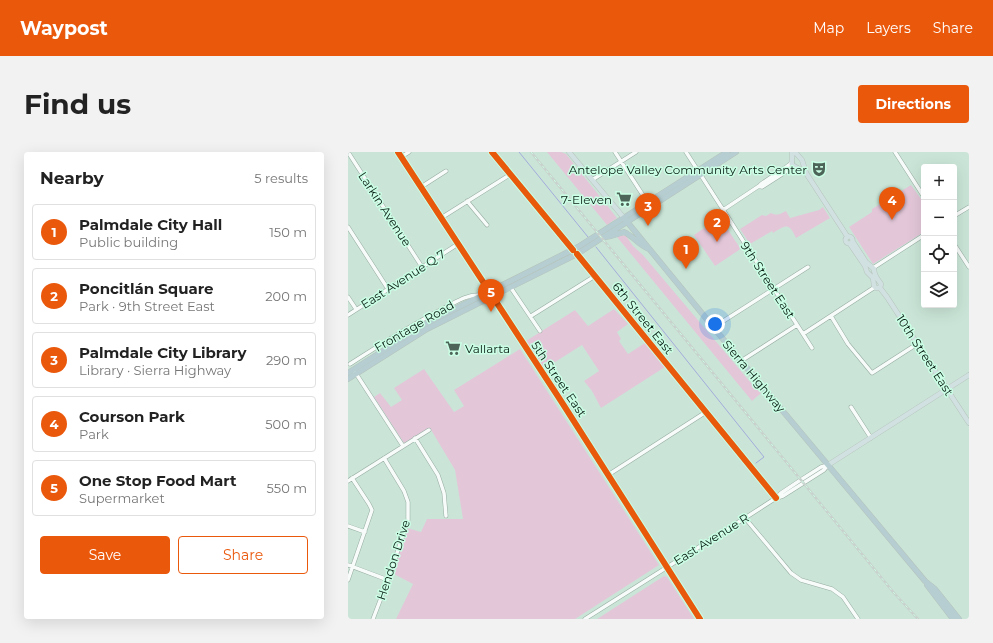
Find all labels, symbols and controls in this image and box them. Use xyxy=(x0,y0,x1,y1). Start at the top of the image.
text: Waypost xyxy=(20,17,108,40)
text: Map xyxy=(813,19,844,37)
text: Layers xyxy=(866,19,911,37)
text: Share xyxy=(933,19,973,37)
button: Directions xyxy=(858,85,969,123)
text: Find us xyxy=(24,87,131,121)
theatre icon: Antelope Valley Community Arts Center xyxy=(810,160,828,178)
place label: Antelope Valley Community Arts Center xyxy=(569,162,807,177)
map controls xyxy=(921,164,957,308)
button: + xyxy=(921,164,957,200)
text: Nearby xyxy=(40,168,104,188)
street label: Larkin Avenue xyxy=(355,169,415,249)
text: 5 results xyxy=(254,170,308,186)
pin: 4 xyxy=(879,187,905,220)
supermarket icon: 7-Eleven xyxy=(615,190,633,208)
place label: 7-Eleven xyxy=(561,192,612,207)
pin: 3 xyxy=(635,193,661,226)
button: − xyxy=(921,200,957,236)
pin: 2 xyxy=(704,209,730,242)
text: Palmdale City Hall xyxy=(79,215,222,234)
text: 1 xyxy=(51,224,57,240)
text: 150 m xyxy=(269,224,307,240)
text: Public building xyxy=(79,234,178,250)
pin: 1 xyxy=(673,236,699,269)
button: locate xyxy=(921,236,957,272)
street label: 9th Street East xyxy=(738,239,799,321)
street label: East Avenue Q 7 xyxy=(358,246,448,312)
button: layers xyxy=(921,272,957,308)
text: Poncitlán Square xyxy=(79,279,214,298)
pin: 5 xyxy=(478,279,504,312)
street label: 6th Street East xyxy=(609,279,677,357)
text: 2 xyxy=(50,288,58,304)
text: 200 m xyxy=(265,288,307,304)
street label: Frontage Road xyxy=(372,297,456,355)
text: Park · 9th Street East xyxy=(79,298,215,314)
street label: 10th Street East xyxy=(893,312,957,398)
your location xyxy=(705,314,725,334)
street label: Sierra Highway xyxy=(719,337,789,416)
street label: 5th Street East xyxy=(528,338,590,420)
supermarket icon: Vallarta xyxy=(444,339,462,357)
place label: Vallarta xyxy=(465,341,510,356)
text: Palmdale City Library xyxy=(79,343,246,362)
text: 3 xyxy=(50,352,58,368)
text: 290 m xyxy=(266,352,307,368)
text: Library · Sierra Highway xyxy=(79,362,231,378)
text: Courson Park xyxy=(79,407,185,426)
text: 4 xyxy=(50,416,58,432)
text: 500 m xyxy=(265,416,307,432)
text: Park xyxy=(79,426,109,442)
text: One Stop Food Mart xyxy=(79,471,237,490)
text: 5 xyxy=(50,480,58,496)
text: 550 m xyxy=(267,480,307,496)
text: Supermarket xyxy=(79,490,165,506)
street label: East Avenue R xyxy=(671,510,752,568)
street label: Hendon Drive xyxy=(373,518,413,602)
button: Save xyxy=(40,536,170,574)
button: Share xyxy=(178,536,308,574)

